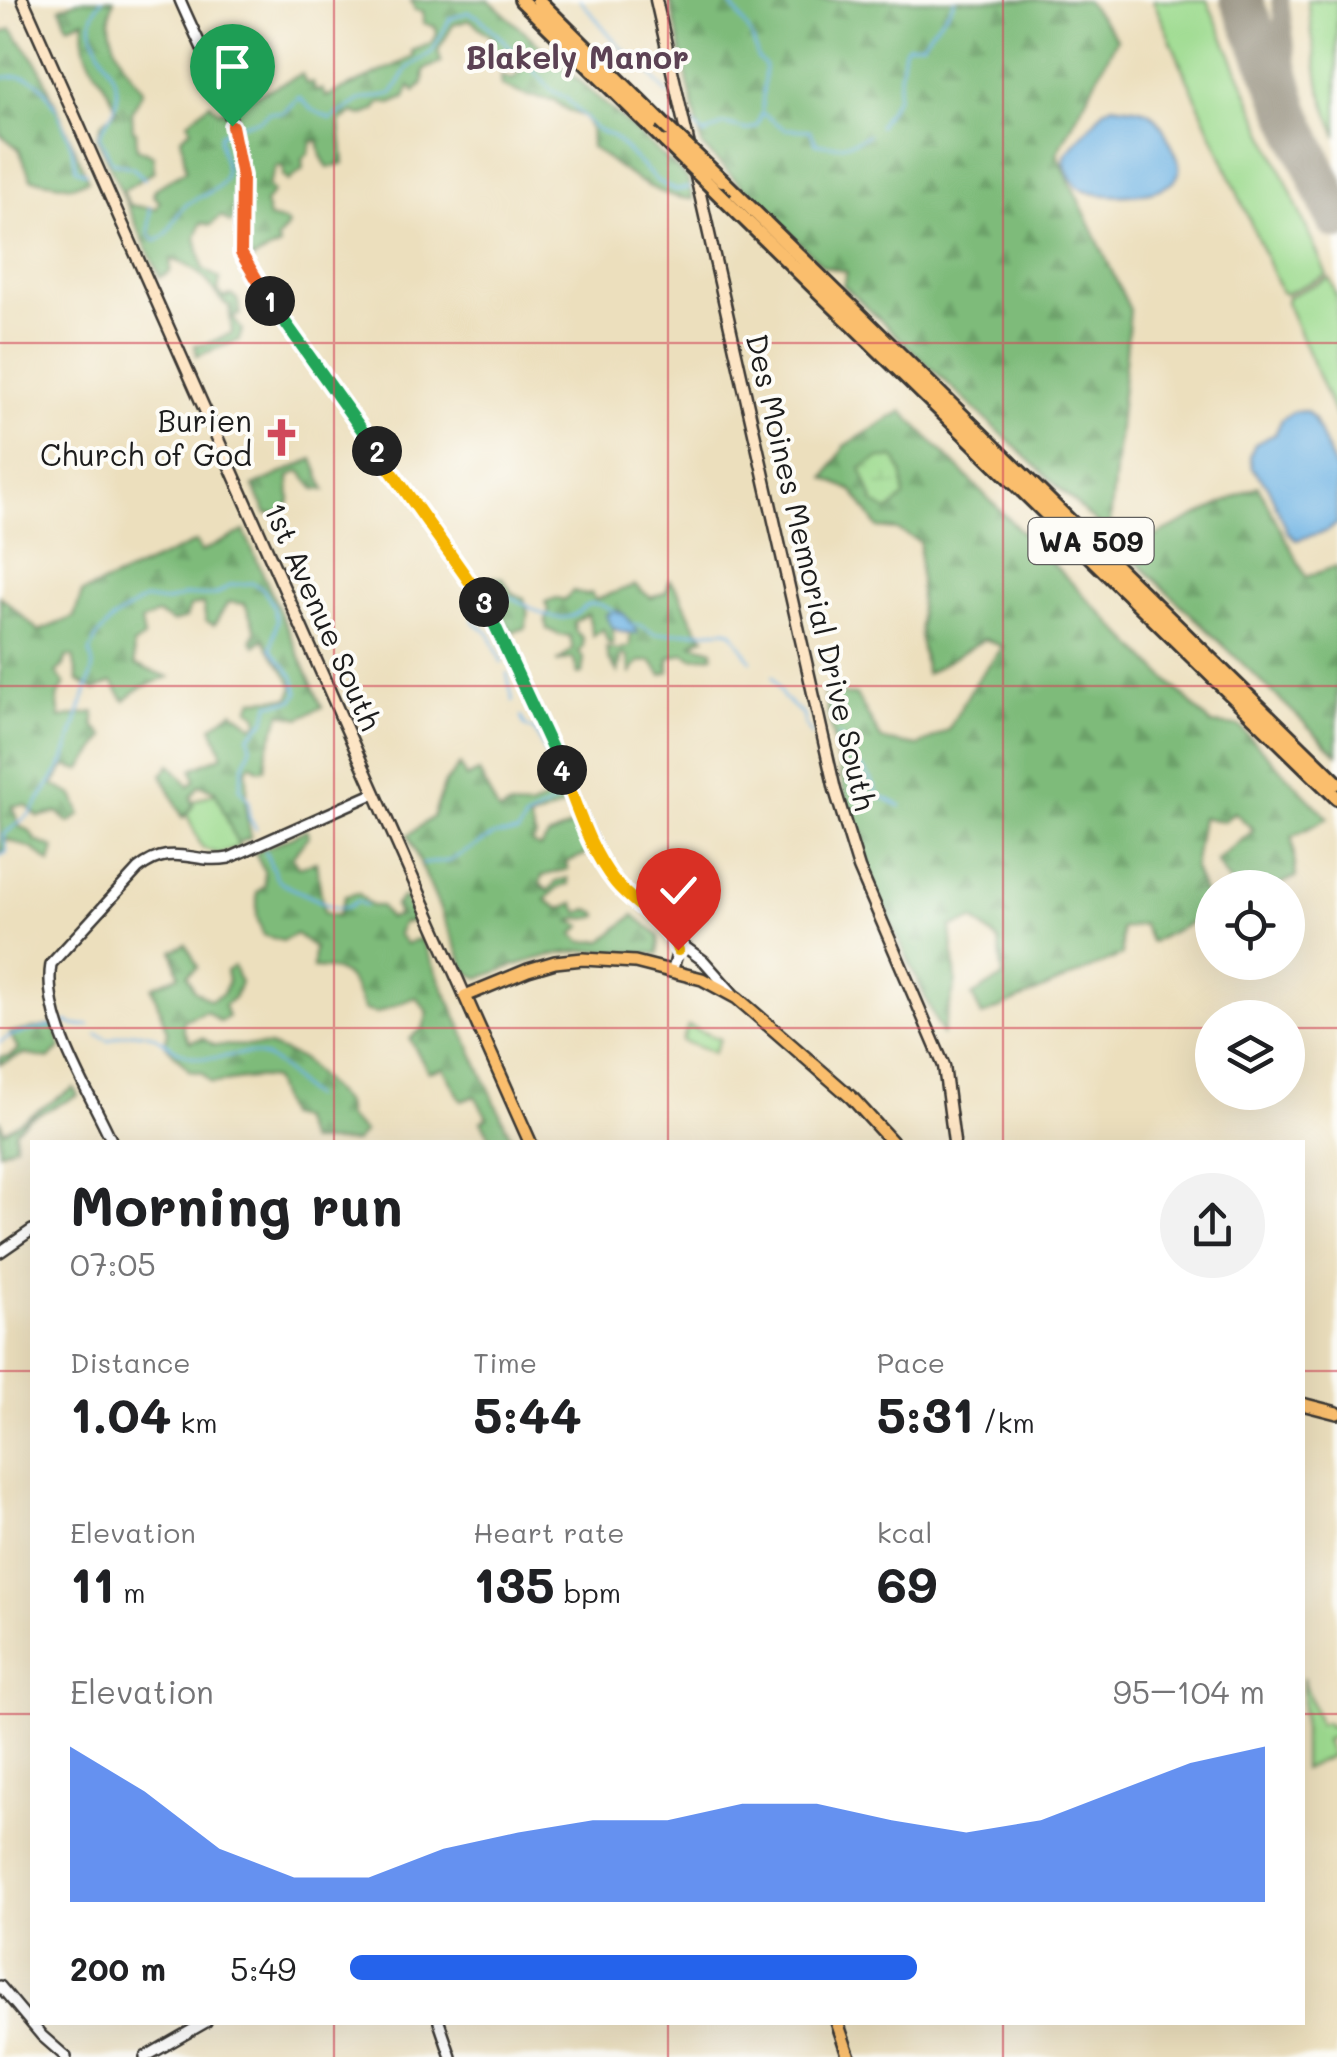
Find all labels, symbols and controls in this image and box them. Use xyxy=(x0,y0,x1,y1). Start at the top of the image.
pin xyxy=(190,24,275,127)
district label: Blakely Manor xyxy=(465,35,689,78)
icon: arrive xyxy=(205,39,260,94)
pin: 1 xyxy=(245,276,295,326)
text: 1 xyxy=(264,283,276,319)
street label: Des Moines Memorial Drive South xyxy=(738,330,886,814)
place label: Burien Church of God xyxy=(40,400,252,474)
church icon: Burien Church of God xyxy=(261,416,303,458)
pin: 2 xyxy=(352,426,402,476)
text: 2 xyxy=(369,433,385,469)
street label: 1st Avenue South xyxy=(256,496,392,736)
road number: WA 509 xyxy=(1028,518,1154,564)
pin: 3 xyxy=(459,577,509,627)
text: 3 xyxy=(476,584,492,620)
pin: 4 xyxy=(537,745,587,795)
text: 4 xyxy=(553,752,571,788)
pin xyxy=(636,848,721,951)
icon: check xyxy=(651,863,706,918)
map controls xyxy=(1195,870,1305,1110)
button: locate xyxy=(1195,870,1305,980)
button: layers xyxy=(1195,1000,1305,1110)
text: Morning run xyxy=(70,1168,403,1240)
button: share xyxy=(1160,1173,1265,1278)
text: 07:05 xyxy=(70,1242,156,1284)
text: Distance xyxy=(70,1344,191,1380)
text: Time xyxy=(473,1344,537,1380)
text: Pace xyxy=(877,1344,945,1380)
text: 1.04 xyxy=(70,1380,171,1446)
text: 5:44 xyxy=(473,1380,582,1446)
text: 5:31 xyxy=(877,1380,974,1446)
text: km xyxy=(171,1404,218,1440)
text: /km xyxy=(974,1404,1035,1440)
text: Elevation xyxy=(70,1514,196,1550)
text: Heart rate xyxy=(473,1514,625,1550)
text: kcal xyxy=(877,1514,932,1550)
text: 11 xyxy=(70,1550,114,1616)
text: 135 xyxy=(473,1550,555,1616)
text: 69 xyxy=(877,1550,937,1616)
text: m xyxy=(114,1574,146,1610)
text: bpm xyxy=(555,1574,621,1610)
text: Elevation xyxy=(70,1670,214,1712)
text: 95–104 m xyxy=(1113,1670,1265,1712)
text: 200 m xyxy=(70,1947,166,1989)
text: 5:49 xyxy=(230,1947,296,1989)

